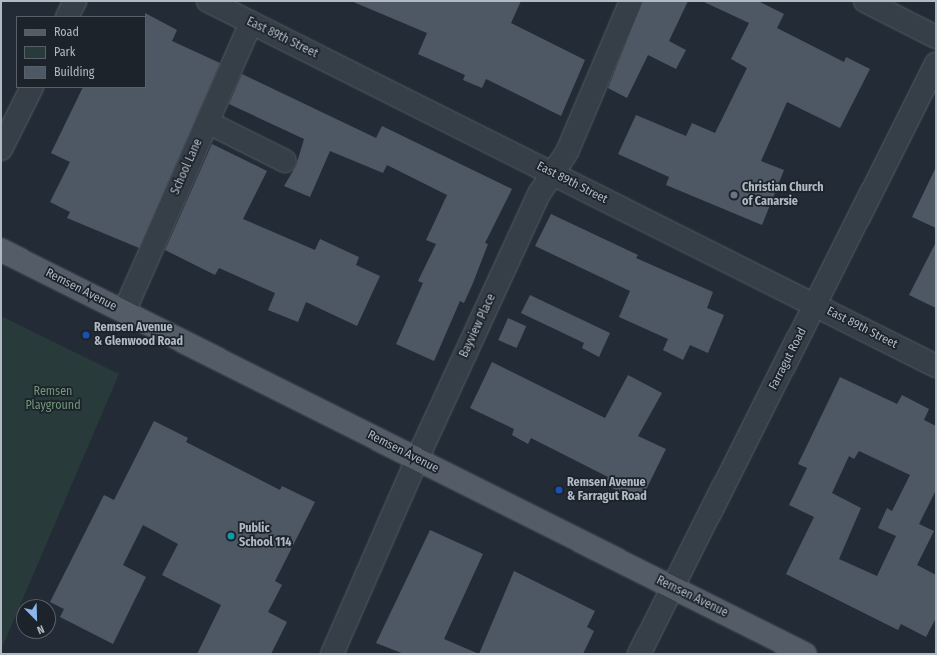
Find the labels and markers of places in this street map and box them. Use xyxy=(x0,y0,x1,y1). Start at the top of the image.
place label: Christian Church of Canarsie xyxy=(742,181,824,209)
marker: Christian Church of Canarsie xyxy=(729,190,739,200)
place label: Remsen Avenue & Glenwood Road xyxy=(94,321,183,349)
marker: Remsen Avenue & Glenwood Road xyxy=(81,330,91,340)
place label: Remsen Avenue & Farragut Road xyxy=(567,476,647,504)
marker: Remsen Avenue & Farragut Road xyxy=(554,485,564,495)
place label: Public School 114 xyxy=(239,522,291,550)
marker: Public School 114 xyxy=(226,531,236,541)

